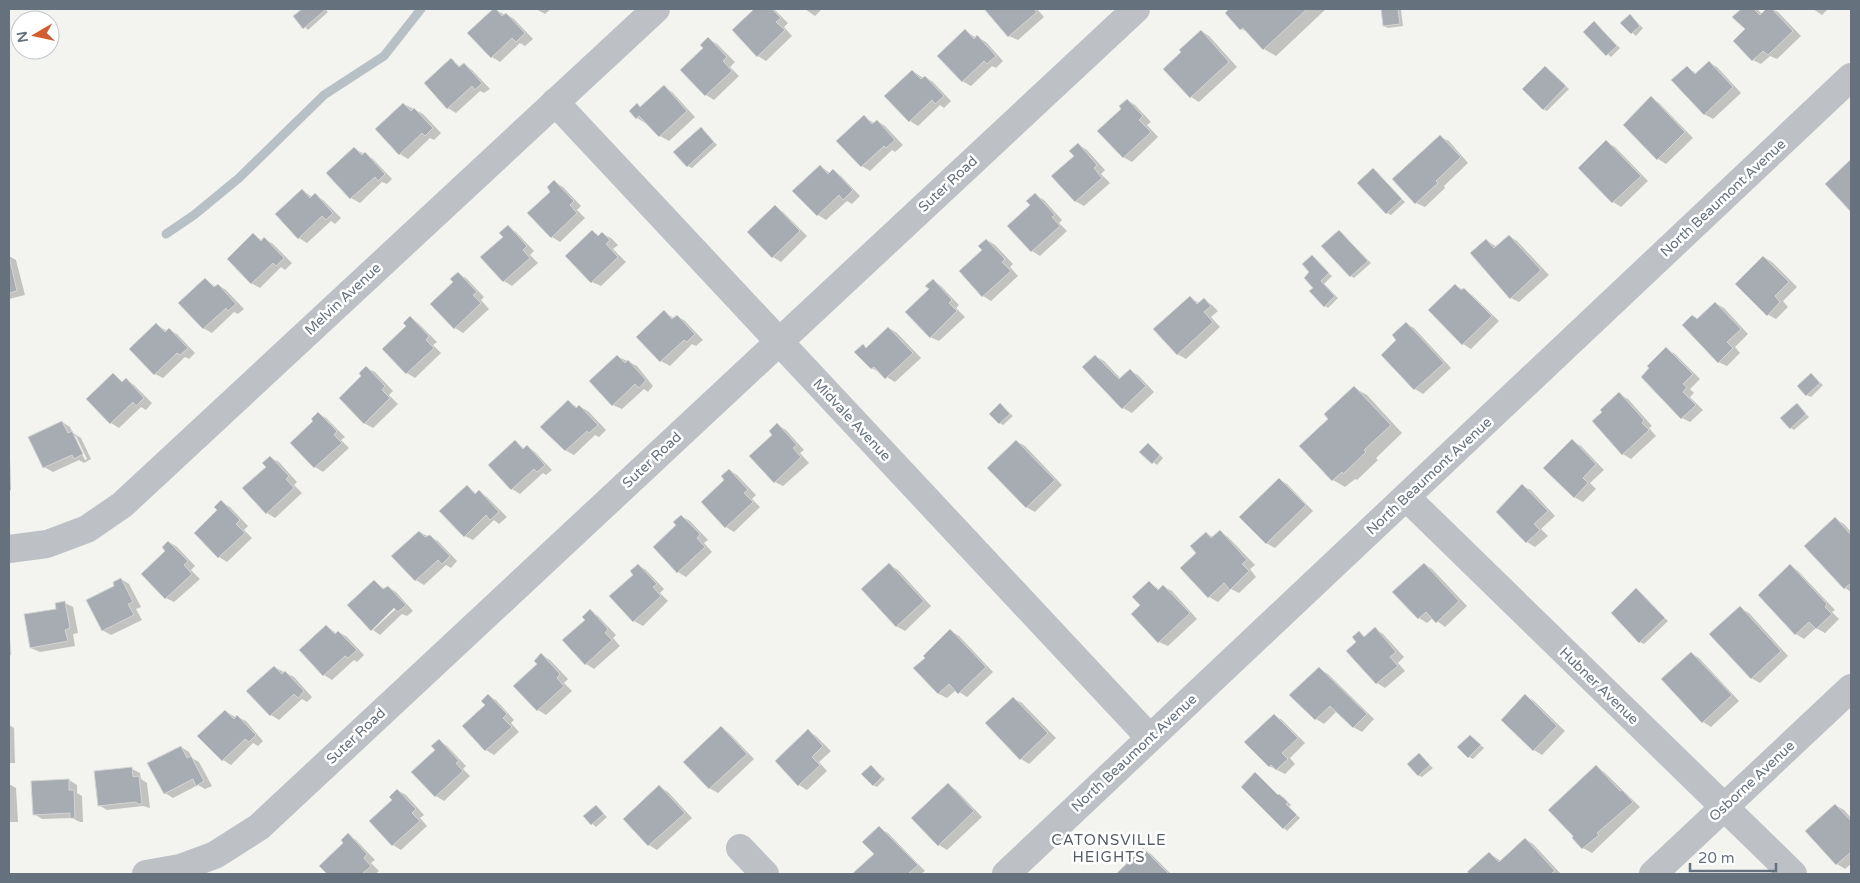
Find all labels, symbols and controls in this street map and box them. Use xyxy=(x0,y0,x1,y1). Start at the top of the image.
north arrow xyxy=(10,10,60,60)
text: N xyxy=(13,30,32,44)
street label: North Beaumont Avenue xyxy=(1657,135,1789,261)
street label: Suter Road xyxy=(915,152,981,216)
street label: Melvin Avenue xyxy=(301,259,385,339)
street label: Midvale Avenue xyxy=(810,375,894,465)
street label: North Beaumont Avenue xyxy=(1363,413,1495,539)
street label: Suter Road xyxy=(619,428,685,492)
street label: Hubner Avenue xyxy=(1556,644,1642,728)
street label: North Beaumont Avenue xyxy=(1068,690,1200,816)
street label: Suter Road xyxy=(323,704,389,768)
street label: Osborne Avenue xyxy=(1706,737,1798,825)
district label: CATONSVILLE HEIGHTS xyxy=(1051,831,1167,866)
scale bar xyxy=(1690,840,1776,872)
text: 20 m xyxy=(1698,849,1735,867)

